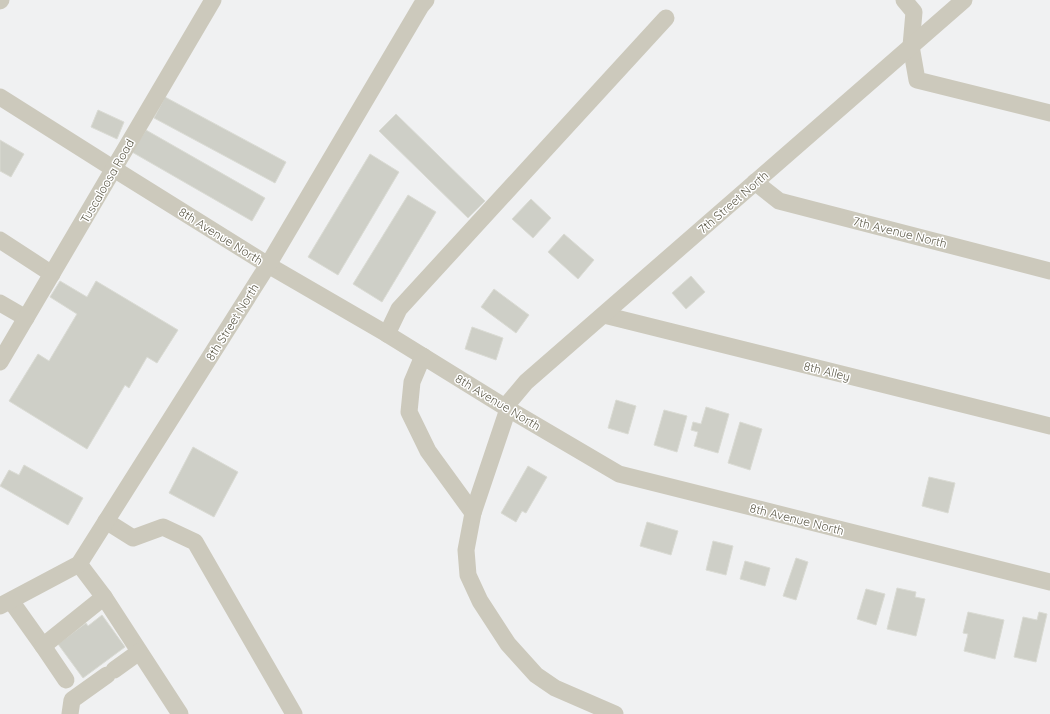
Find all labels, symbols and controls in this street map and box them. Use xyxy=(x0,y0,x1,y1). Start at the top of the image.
street label: Tuscaloosa Road xyxy=(77,136,137,226)
street label: 7th Street North xyxy=(695,168,771,236)
street label: 8th Avenue North xyxy=(176,204,266,268)
street label: 7th Avenue North xyxy=(852,213,948,251)
street label: 8th Street North xyxy=(202,281,262,363)
street label: 8th Alley xyxy=(802,358,852,384)
street label: 8th Avenue North xyxy=(453,371,543,433)
street label: 8th Avenue North xyxy=(748,500,846,538)

